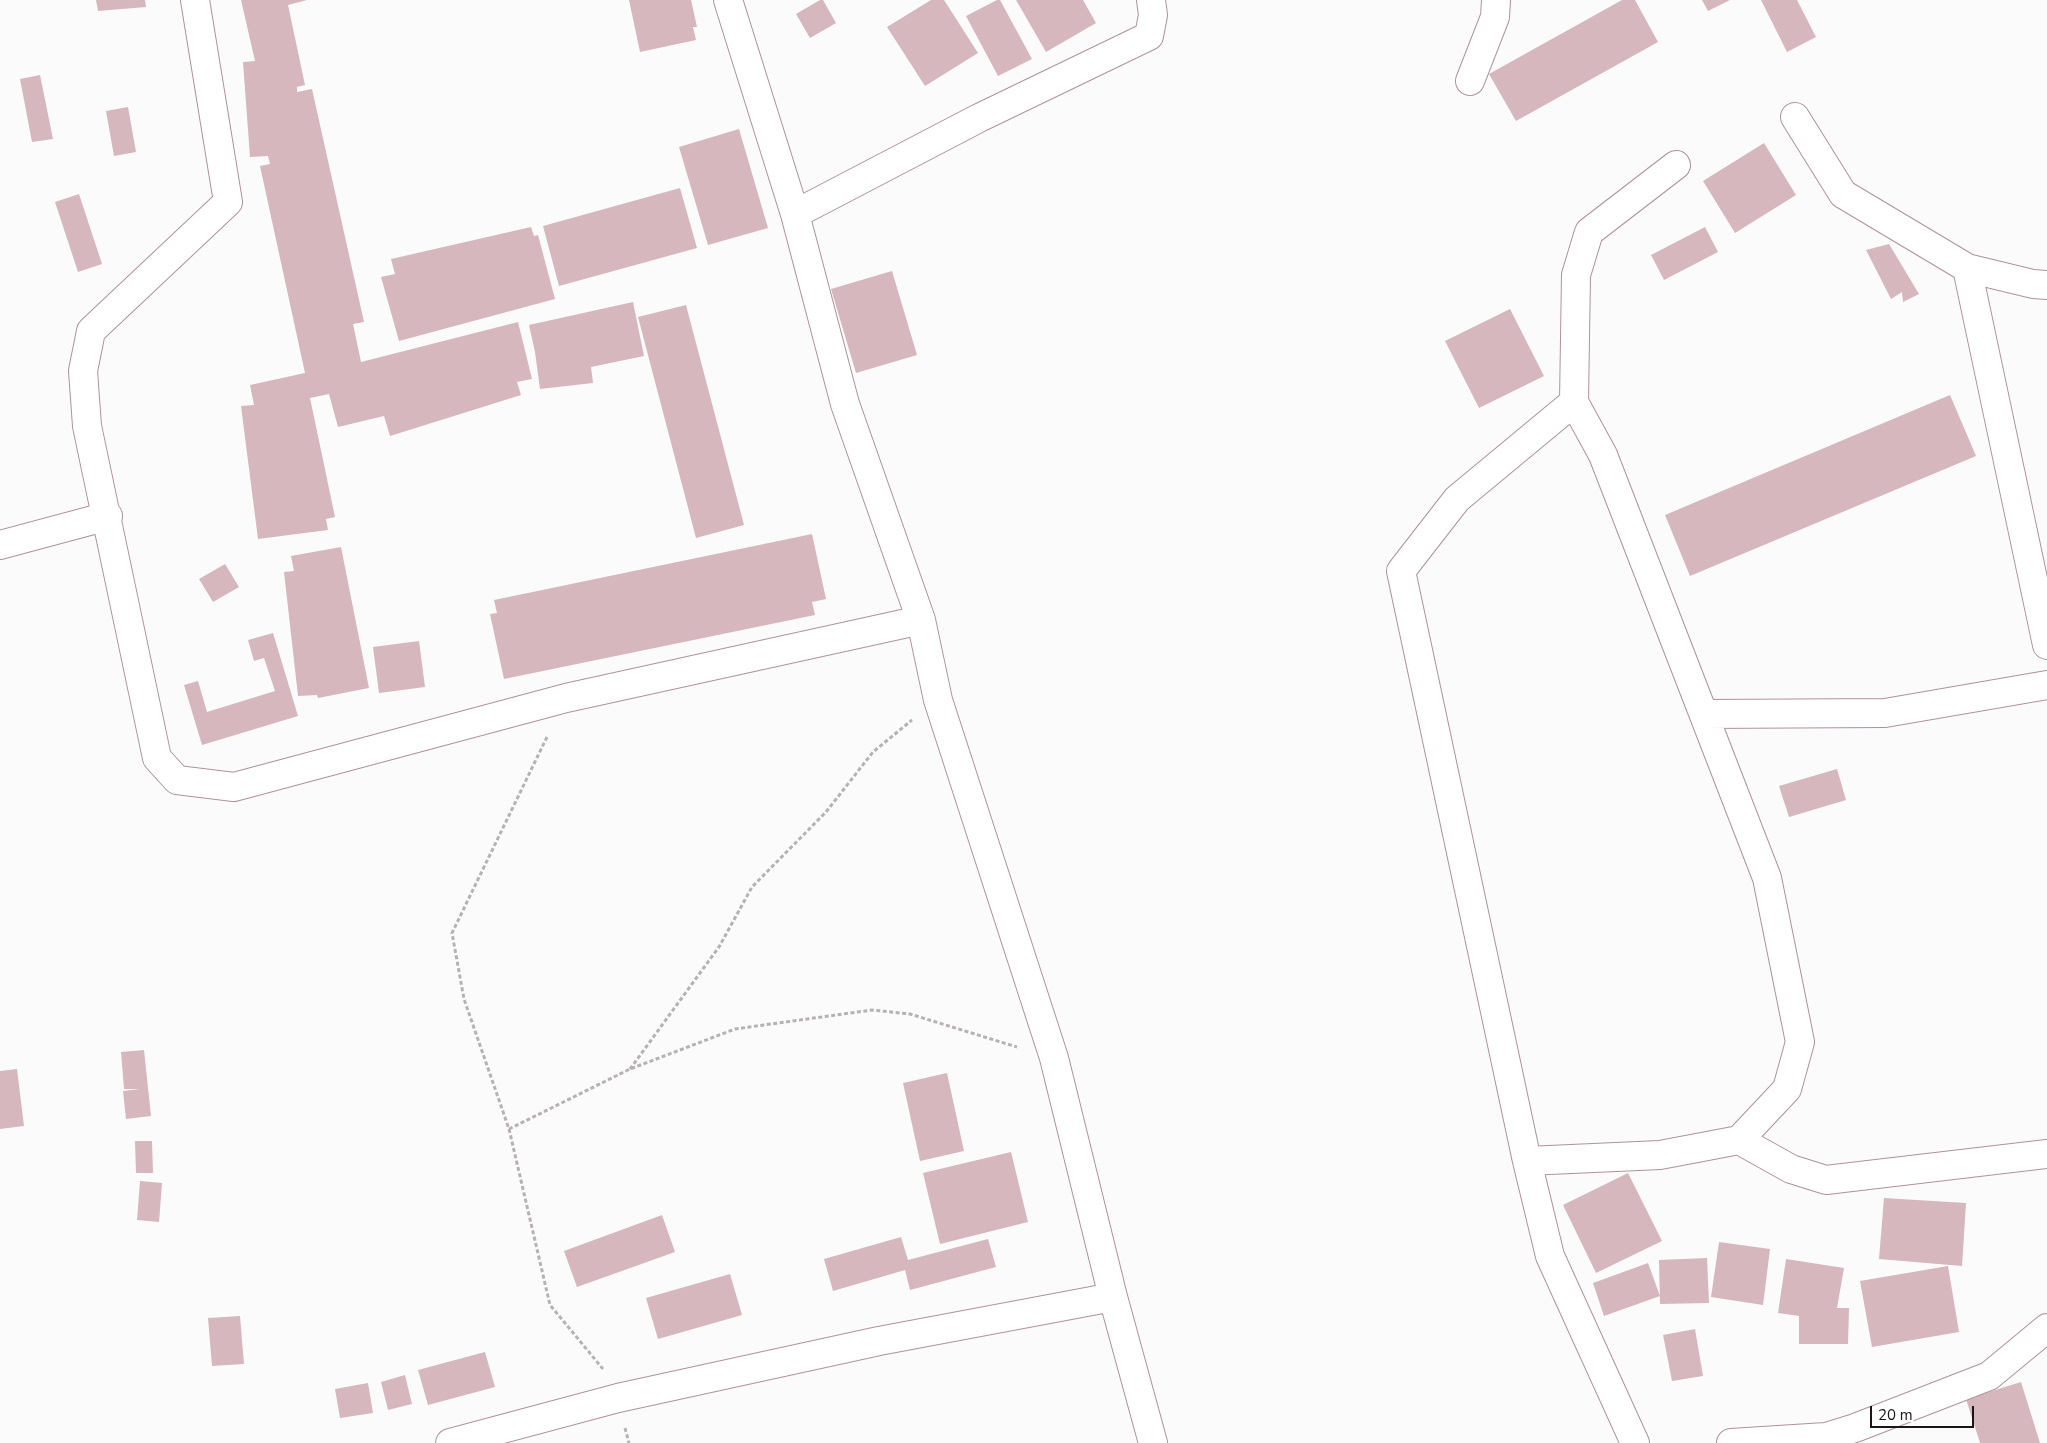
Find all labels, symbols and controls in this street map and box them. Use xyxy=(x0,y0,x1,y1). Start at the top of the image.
scale bar xyxy=(1872,1396,1976,1428)
text: 20 m xyxy=(1878,1405,1913,1425)

